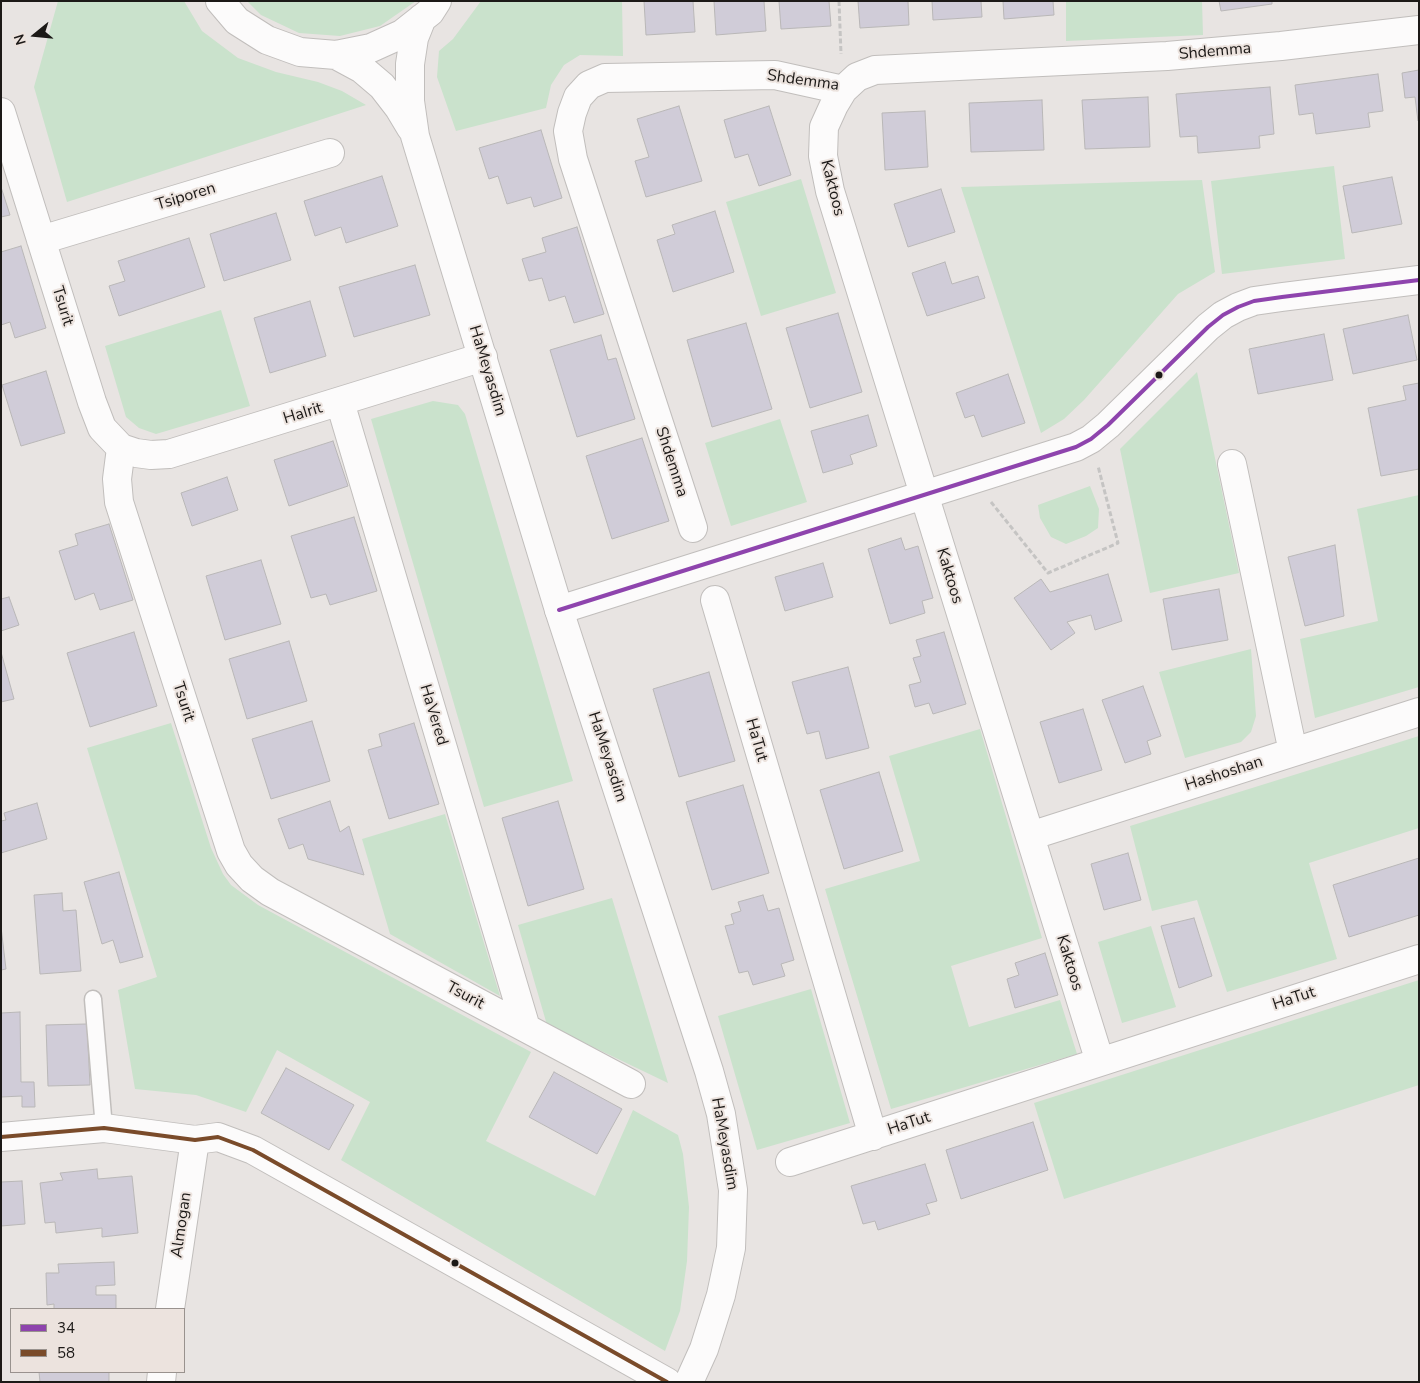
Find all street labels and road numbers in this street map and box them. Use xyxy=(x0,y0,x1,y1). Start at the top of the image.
street label: Shdemma xyxy=(1178,39,1252,65)
street label: Shdemma xyxy=(766,66,840,96)
street label: Kaktoos xyxy=(816,158,848,218)
street label: Tsiporen xyxy=(154,179,218,215)
street label: Tsurit xyxy=(47,284,77,328)
street label: HaMeyasdim xyxy=(464,323,510,419)
street label: HaIrit xyxy=(281,399,325,429)
street label: Shdemma xyxy=(651,424,691,500)
street label: Kaktoos xyxy=(931,546,967,606)
street label: Tsurit xyxy=(168,680,198,724)
street label: HaVered xyxy=(415,682,451,748)
street label: HaMeyasdim xyxy=(583,709,631,805)
street label: HaTut xyxy=(741,716,771,764)
street label: Hashoshan xyxy=(1183,752,1265,796)
street label: Kaktoos xyxy=(1051,933,1087,993)
street label: Tsurit xyxy=(443,978,487,1014)
street label: HaTut xyxy=(1270,983,1318,1015)
street label: HaMeyasdim xyxy=(706,1096,742,1192)
street label: HaTut xyxy=(885,1108,933,1140)
street label: Almogan xyxy=(168,1191,196,1259)

